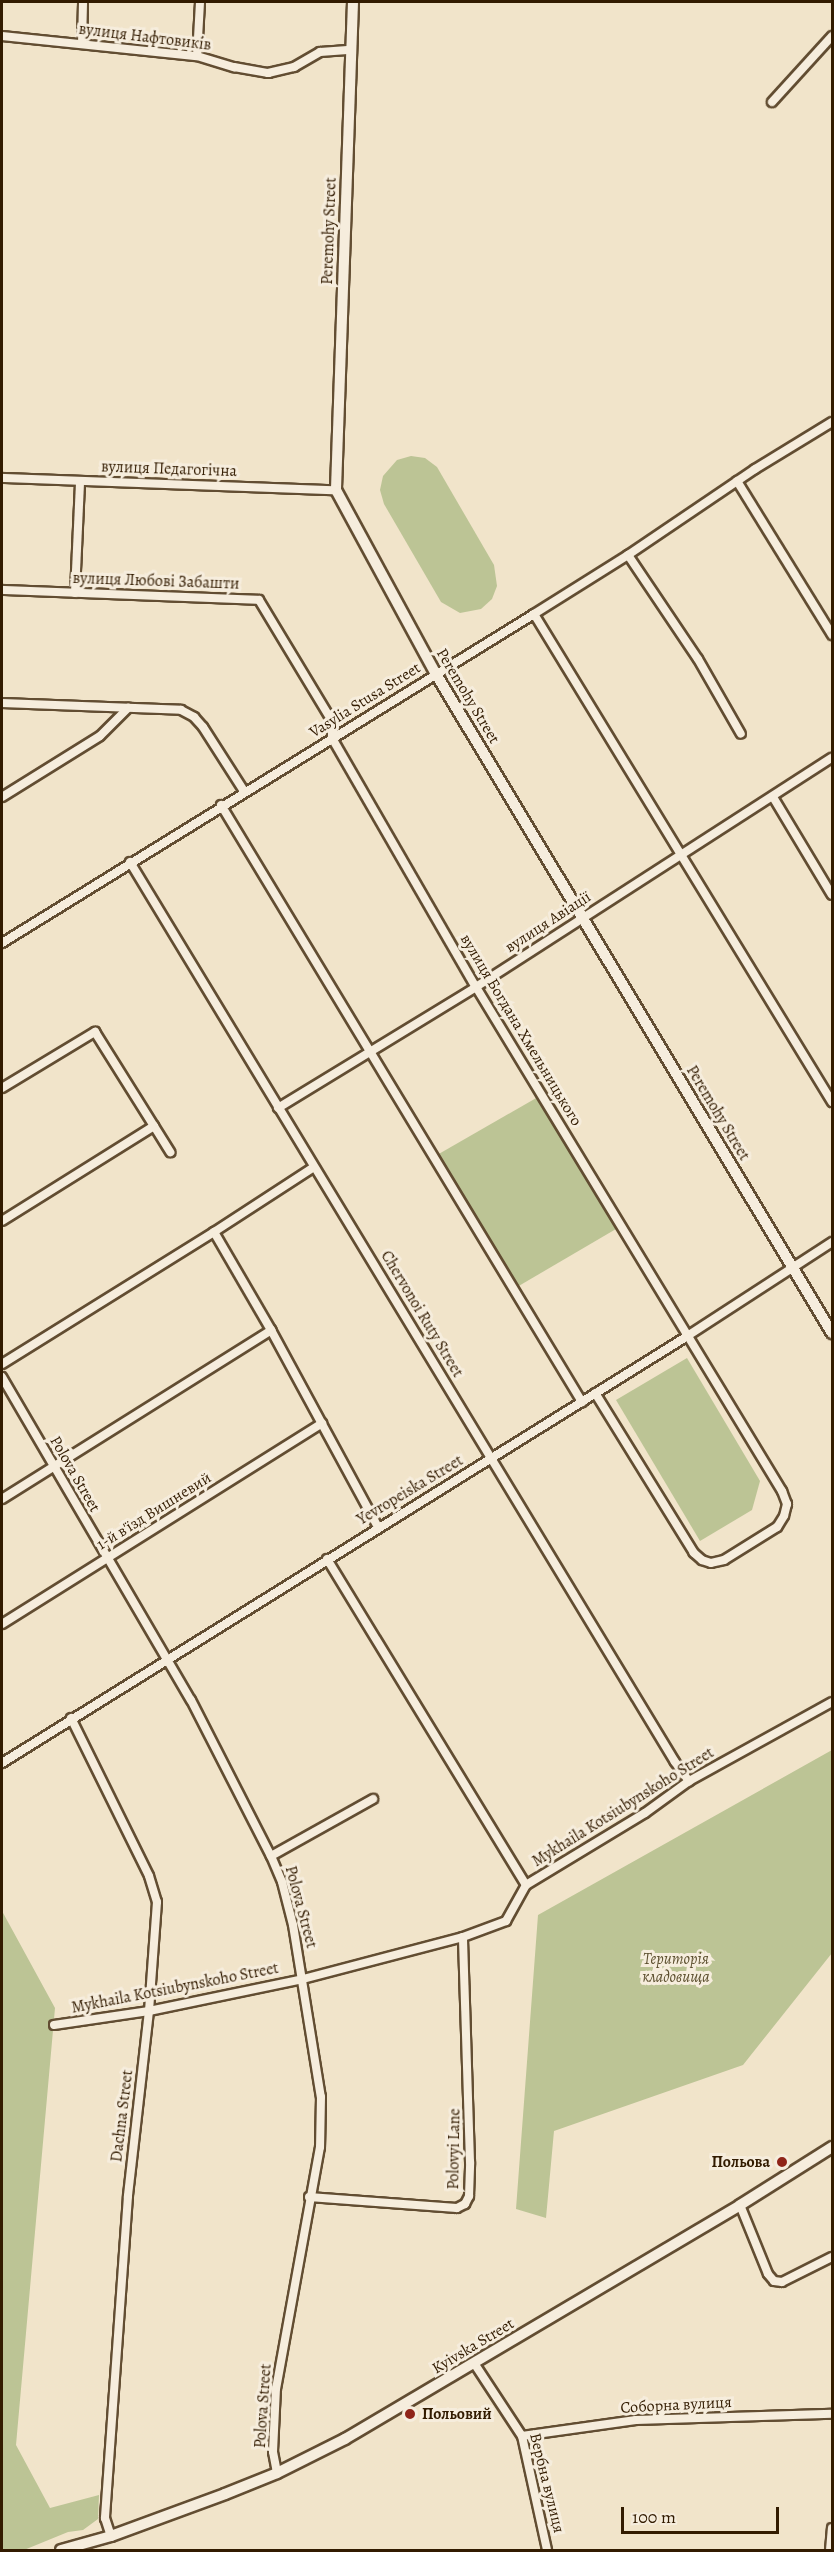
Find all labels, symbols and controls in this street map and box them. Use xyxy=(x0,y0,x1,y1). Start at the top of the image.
street label: вулиця Нафтовиків xyxy=(78,19,212,55)
street label: Peremohy Street xyxy=(318,177,340,285)
street label: вулиця Педагогічна xyxy=(101,457,237,481)
street label: вулиця Любові Забашти xyxy=(72,568,240,594)
street label: Peremohy Street xyxy=(432,645,504,747)
street label: Vasylia Stusa Street xyxy=(306,658,424,742)
street label: вулиця Авіації xyxy=(502,887,594,957)
street label: вулиця Богдана Хмельницького xyxy=(456,931,586,1129)
street label: Peremohy Street xyxy=(682,1062,754,1164)
street label: Chervonoi Ruty Street xyxy=(377,1247,467,1381)
street label: Polova Street xyxy=(46,1433,104,1515)
street label: Yevropeiska Street xyxy=(353,1451,467,1529)
street label: 1-й в'їзд Вишневий xyxy=(93,1468,215,1554)
street label: Mykhaila Kotsiubynskoho Street xyxy=(529,1743,717,1871)
street label: Polova Street xyxy=(281,1864,321,1950)
park label: Територія кладовища xyxy=(642,1949,710,1987)
street label: Mykhaila Kotsiubynskoho Street xyxy=(70,1958,280,2018)
street label: Dachna Street xyxy=(107,2069,137,2163)
street label: Polovyi Lane xyxy=(444,2108,464,2190)
place label: Польова xyxy=(712,2152,770,2172)
marker: Польова xyxy=(775,2155,789,2169)
street label: Kyivska Street xyxy=(428,2314,518,2378)
street label: Polova Street xyxy=(250,2363,276,2449)
street label: Соборна вулиця xyxy=(620,2392,732,2418)
place label: Польовий xyxy=(422,2404,492,2424)
marker: Польовий xyxy=(403,2407,417,2421)
street label: Вербна вулиця xyxy=(525,2431,569,2535)
scale bar xyxy=(624,2495,782,2533)
text: 100 m xyxy=(632,2505,676,2529)

